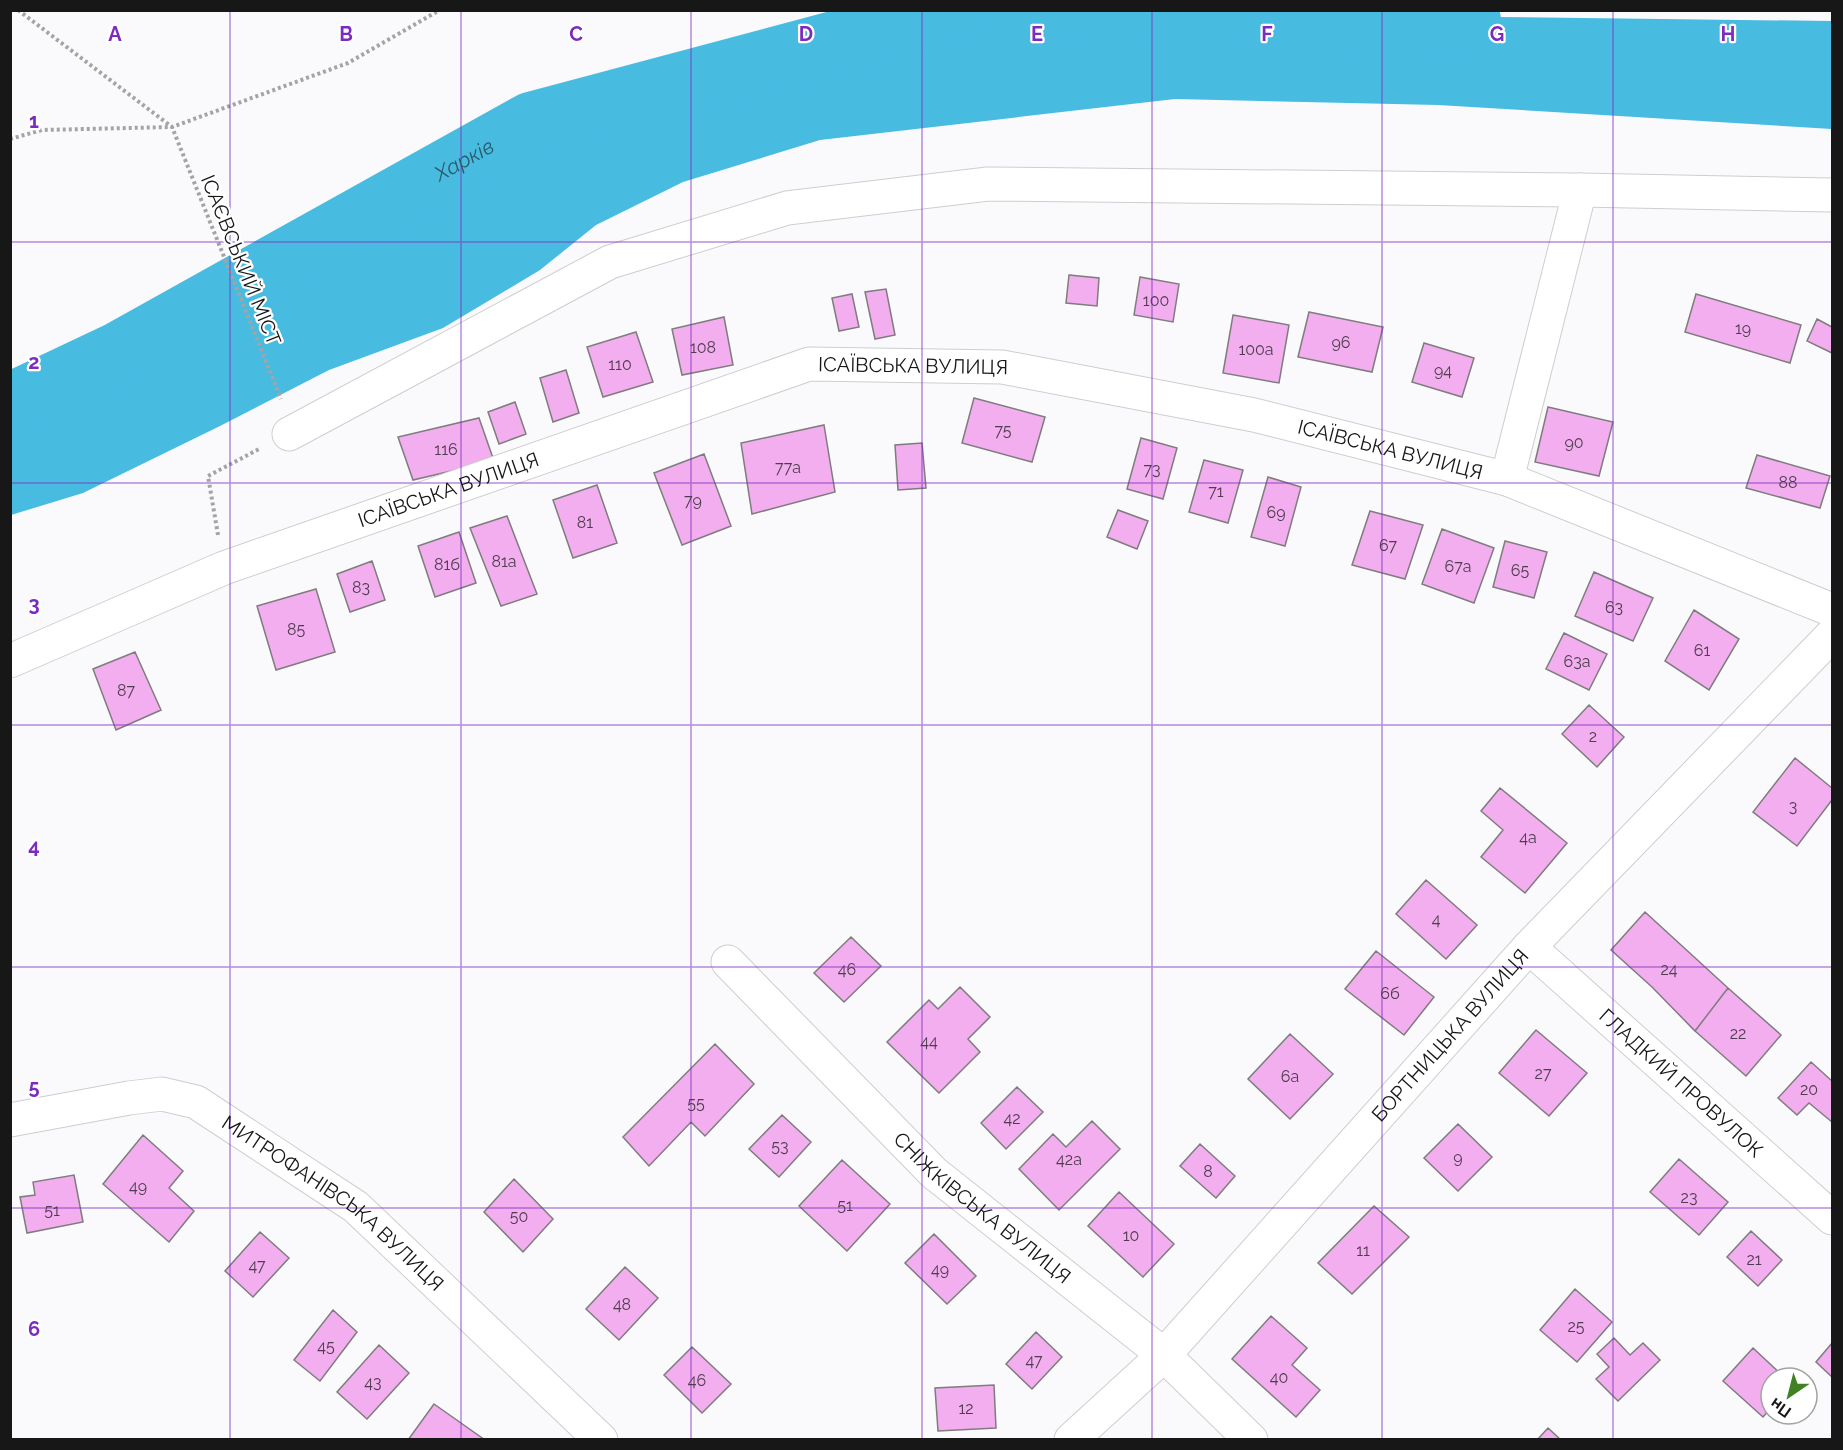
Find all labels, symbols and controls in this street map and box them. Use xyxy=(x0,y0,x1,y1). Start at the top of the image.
text: A xyxy=(108,22,122,46)
text: B xyxy=(339,22,353,46)
text: C xyxy=(569,22,583,46)
text: D xyxy=(799,22,813,46)
text: E xyxy=(1031,22,1043,46)
text: F xyxy=(1261,22,1273,46)
text: G xyxy=(1490,22,1504,46)
text: H xyxy=(1721,22,1735,46)
text: 1 xyxy=(29,109,39,133)
water label: Харків xyxy=(428,133,498,187)
street label: ІСАЄВСЬКИЙ МІСТ xyxy=(196,171,286,349)
house number: 100 xyxy=(1143,291,1169,310)
house number: 19 xyxy=(1735,319,1751,338)
house number: 96 xyxy=(1331,333,1351,352)
house number: 108 xyxy=(690,338,716,357)
house number: 100а xyxy=(1238,340,1274,359)
text: 2 xyxy=(28,350,40,374)
street label: ІСАЇВСЬКА ВУЛИЦЯ xyxy=(818,352,1008,379)
house number: 110 xyxy=(608,355,632,374)
house number: 94 xyxy=(1434,361,1452,380)
street label: ІСАЇВСЬКА ВУЛИЦЯ xyxy=(1295,415,1485,484)
house number: 75 xyxy=(994,421,1012,440)
house number: 90 xyxy=(1564,433,1584,452)
house number: 116 xyxy=(434,440,458,459)
street label: ІСАЇВСЬКА ВУЛИЦЯ xyxy=(355,447,542,532)
house number: 77а xyxy=(775,458,801,477)
house number: 73 xyxy=(1143,460,1161,479)
house number: 88 xyxy=(1779,473,1797,492)
house number: 71 xyxy=(1208,482,1224,501)
house number: 79 xyxy=(684,491,702,510)
house number: 69 xyxy=(1266,503,1286,522)
house number: 81 xyxy=(577,513,593,532)
house number: 67 xyxy=(1379,536,1398,555)
house number: 81а xyxy=(491,552,517,571)
house number: 81б xyxy=(434,555,460,574)
house number: 67а xyxy=(1445,557,1471,576)
house number: 65 xyxy=(1511,561,1529,580)
house number: 83 xyxy=(352,578,370,597)
text: 3 xyxy=(28,592,40,616)
house number: 63 xyxy=(1605,598,1623,617)
house number: 85 xyxy=(287,620,305,639)
house number: 61 xyxy=(1694,641,1710,660)
house number: 63а xyxy=(1564,652,1590,671)
house number: 87 xyxy=(117,681,135,700)
house number: 2 xyxy=(1589,727,1597,746)
house number: 3 xyxy=(1789,797,1797,816)
house number: 4а xyxy=(1519,828,1537,847)
text: 4 xyxy=(28,834,40,858)
house number: 4 xyxy=(1432,910,1441,929)
street label: БОРТНИЦЬКА ВУЛИЦЯ xyxy=(1367,944,1533,1126)
house number: 46 xyxy=(838,960,856,979)
house number: 24 xyxy=(1660,960,1678,979)
house number: 6б xyxy=(1380,984,1400,1003)
street label: ГЛАДКИЙ ПРОВУЛОК xyxy=(1594,1004,1768,1163)
house number: 22 xyxy=(1730,1024,1746,1043)
house number: 44 xyxy=(920,1032,938,1051)
house number: 27 xyxy=(1535,1064,1552,1083)
house number: 6а xyxy=(1281,1067,1299,1086)
text: 5 xyxy=(28,1075,40,1099)
house number: 20 xyxy=(1800,1080,1818,1099)
house number: 55 xyxy=(687,1094,705,1113)
house number: 42 xyxy=(1003,1109,1021,1128)
street label: МИТРОФАНІВСЬКА ВУЛИЦЯ xyxy=(218,1110,449,1296)
street label: СНІЖКІВСЬКА ВУЛИЦЯ xyxy=(889,1127,1075,1288)
house number: 53 xyxy=(771,1137,789,1156)
house number: 9 xyxy=(1453,1148,1463,1167)
house number: 42а xyxy=(1056,1150,1082,1169)
house number: 8 xyxy=(1203,1162,1213,1181)
house number: 49 xyxy=(129,1177,147,1196)
house number: 23 xyxy=(1681,1188,1697,1207)
house number: 51 xyxy=(837,1196,853,1215)
house number: 51 xyxy=(44,1201,60,1220)
house number: 50 xyxy=(510,1207,528,1226)
house number: 10 xyxy=(1123,1226,1139,1245)
house number: 11 xyxy=(1356,1241,1370,1260)
house number: 21 xyxy=(1746,1250,1762,1269)
house number: 47 xyxy=(248,1256,266,1275)
house number: 49 xyxy=(931,1260,949,1279)
house number: 48 xyxy=(613,1295,631,1314)
text: 6 xyxy=(28,1317,40,1341)
house number: 25 xyxy=(1567,1317,1585,1336)
house number: 45 xyxy=(317,1337,335,1356)
house number: 47 xyxy=(1025,1351,1043,1370)
north arrow xyxy=(1759,1366,1819,1426)
house number: 40 xyxy=(1270,1368,1288,1387)
house number: 46 xyxy=(688,1371,706,1390)
house number: 43 xyxy=(364,1373,382,1392)
text: Пн xyxy=(1767,1394,1795,1422)
house number: 12 xyxy=(958,1399,974,1418)

